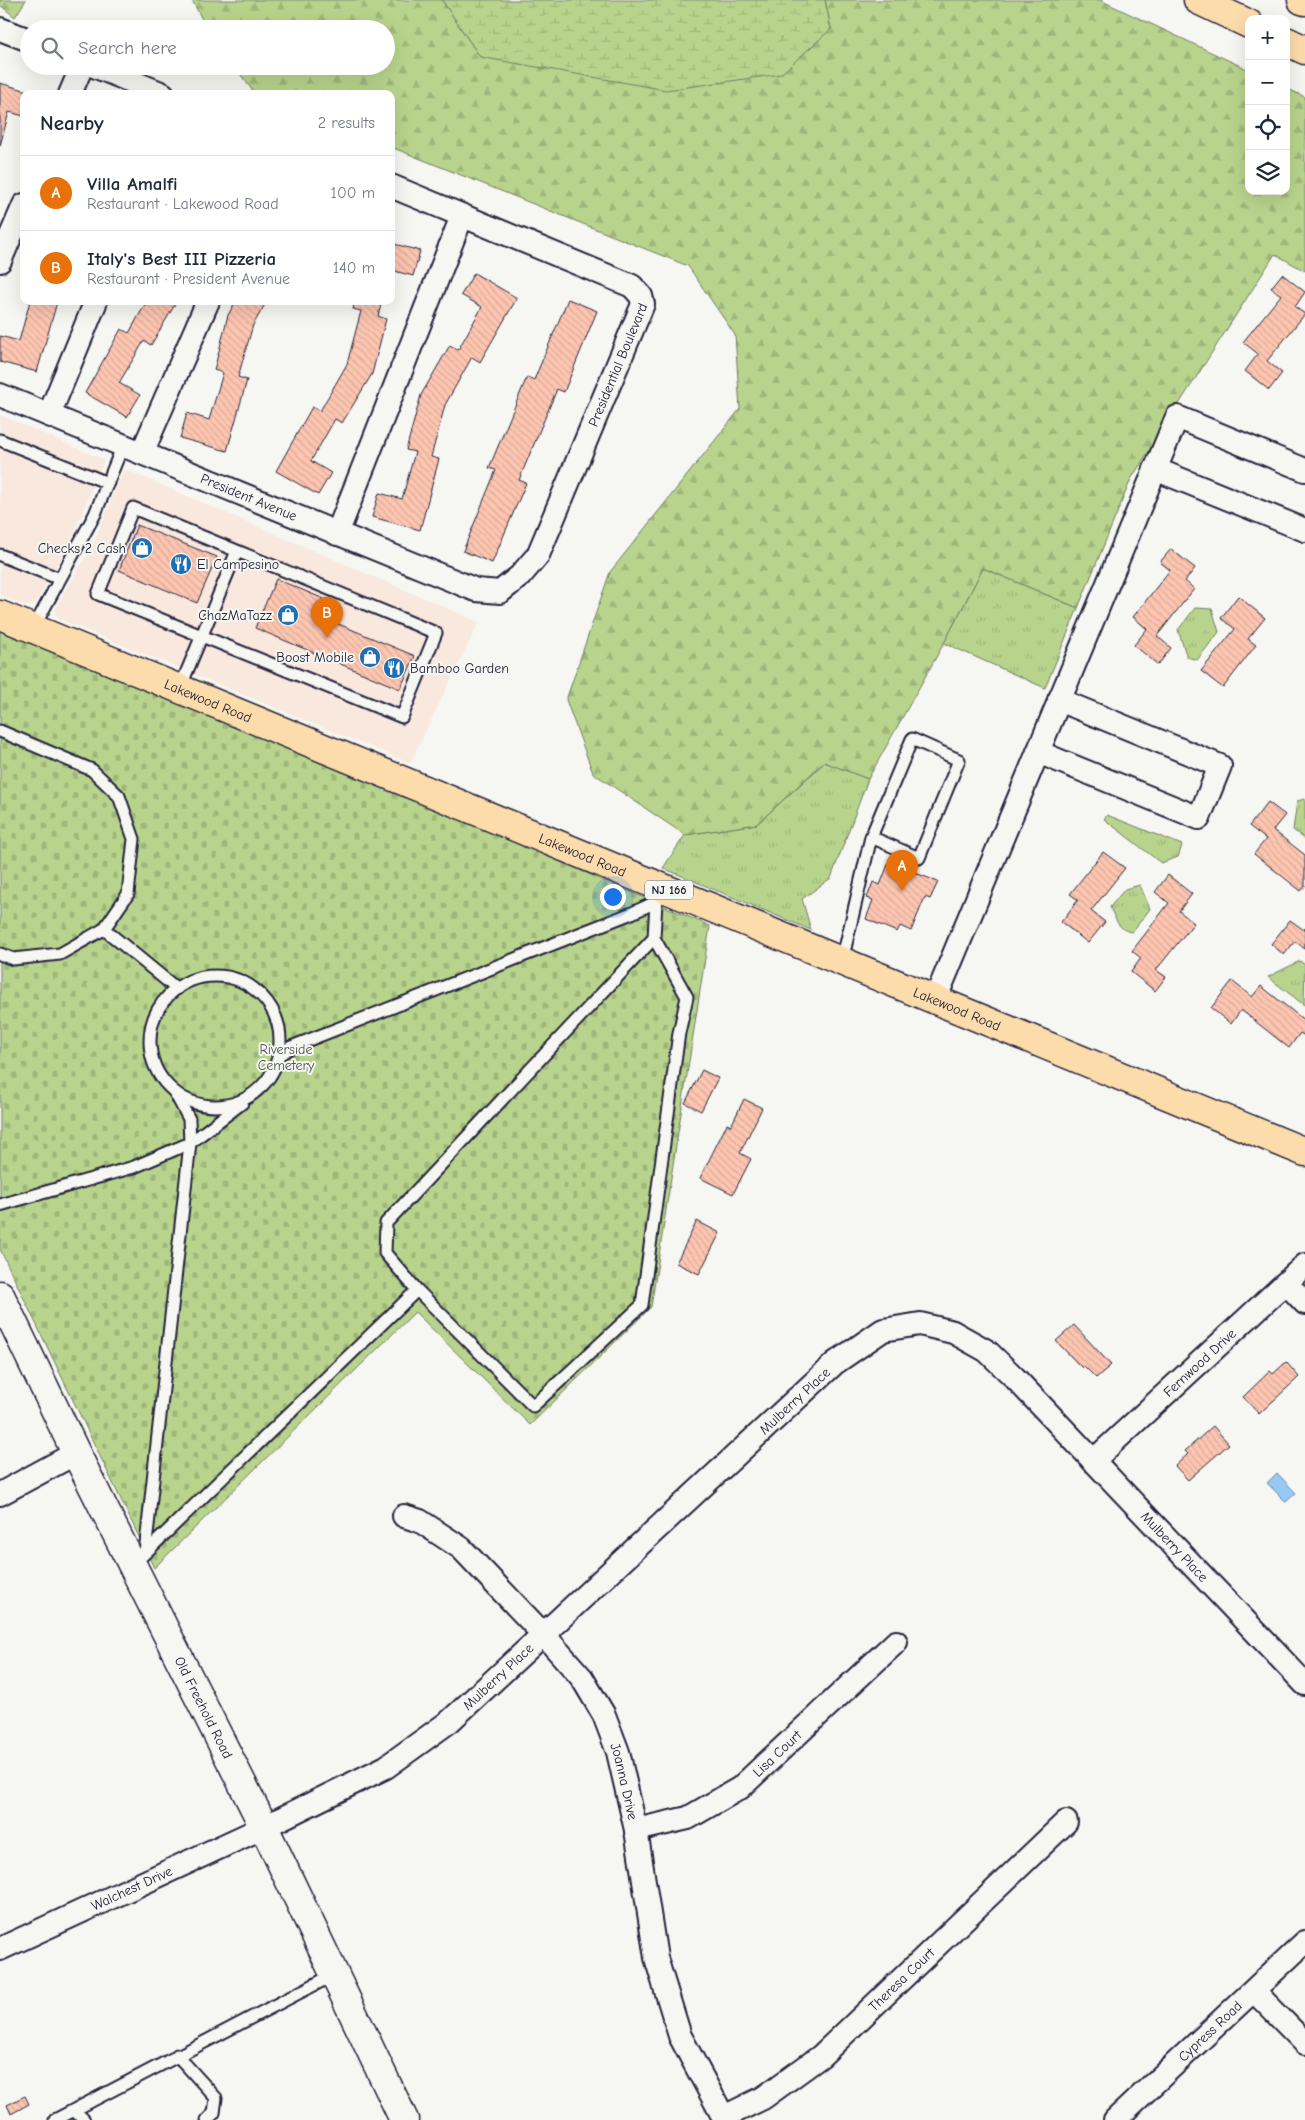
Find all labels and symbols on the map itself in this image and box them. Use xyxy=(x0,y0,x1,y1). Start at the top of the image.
street label: Presidential Boulevard xyxy=(585,301,651,429)
street label: President Avenue xyxy=(198,470,299,525)
shop icon: Checks 2 Cash xyxy=(130,536,154,560)
place label: Checks 2 Cash xyxy=(38,540,126,557)
restaurant icon: El Campesino xyxy=(169,552,193,576)
place label: El Campesino xyxy=(197,556,279,573)
pin: B xyxy=(311,597,343,638)
shop icon: ChazMaTazz xyxy=(276,603,300,627)
place label: ChazMaTazz xyxy=(198,607,272,624)
shop icon: Boost Mobile xyxy=(358,645,382,669)
place label: Boost Mobile xyxy=(276,649,354,666)
restaurant icon: Bamboo Garden xyxy=(382,656,406,680)
place label: Bamboo Garden xyxy=(410,660,509,677)
street label: Lakewood Road xyxy=(162,676,254,727)
street label: Lakewood Road xyxy=(536,830,629,881)
pin: A xyxy=(886,850,918,891)
road number: NJ 166 xyxy=(645,880,693,900)
your location xyxy=(600,884,626,910)
street label: Lakewood Road xyxy=(911,984,1003,1035)
park label: Riverside Cemetery xyxy=(258,1041,315,1074)
street label: Fernwood Drive xyxy=(1160,1325,1240,1401)
street label: Mulberry Place xyxy=(756,1364,834,1438)
street label: Mulberry Place xyxy=(1137,1508,1212,1586)
street label: Mulberry Place xyxy=(459,1640,537,1714)
street label: Old Freehold Road xyxy=(171,1654,236,1761)
street label: Lisa Court xyxy=(749,1726,806,1781)
street label: Joanna Drive xyxy=(606,1740,641,1821)
street label: Walchest Drive xyxy=(89,1863,175,1915)
street label: Theresa Court xyxy=(865,1944,939,2015)
street label: Cypress Road xyxy=(1175,1998,1246,2065)

